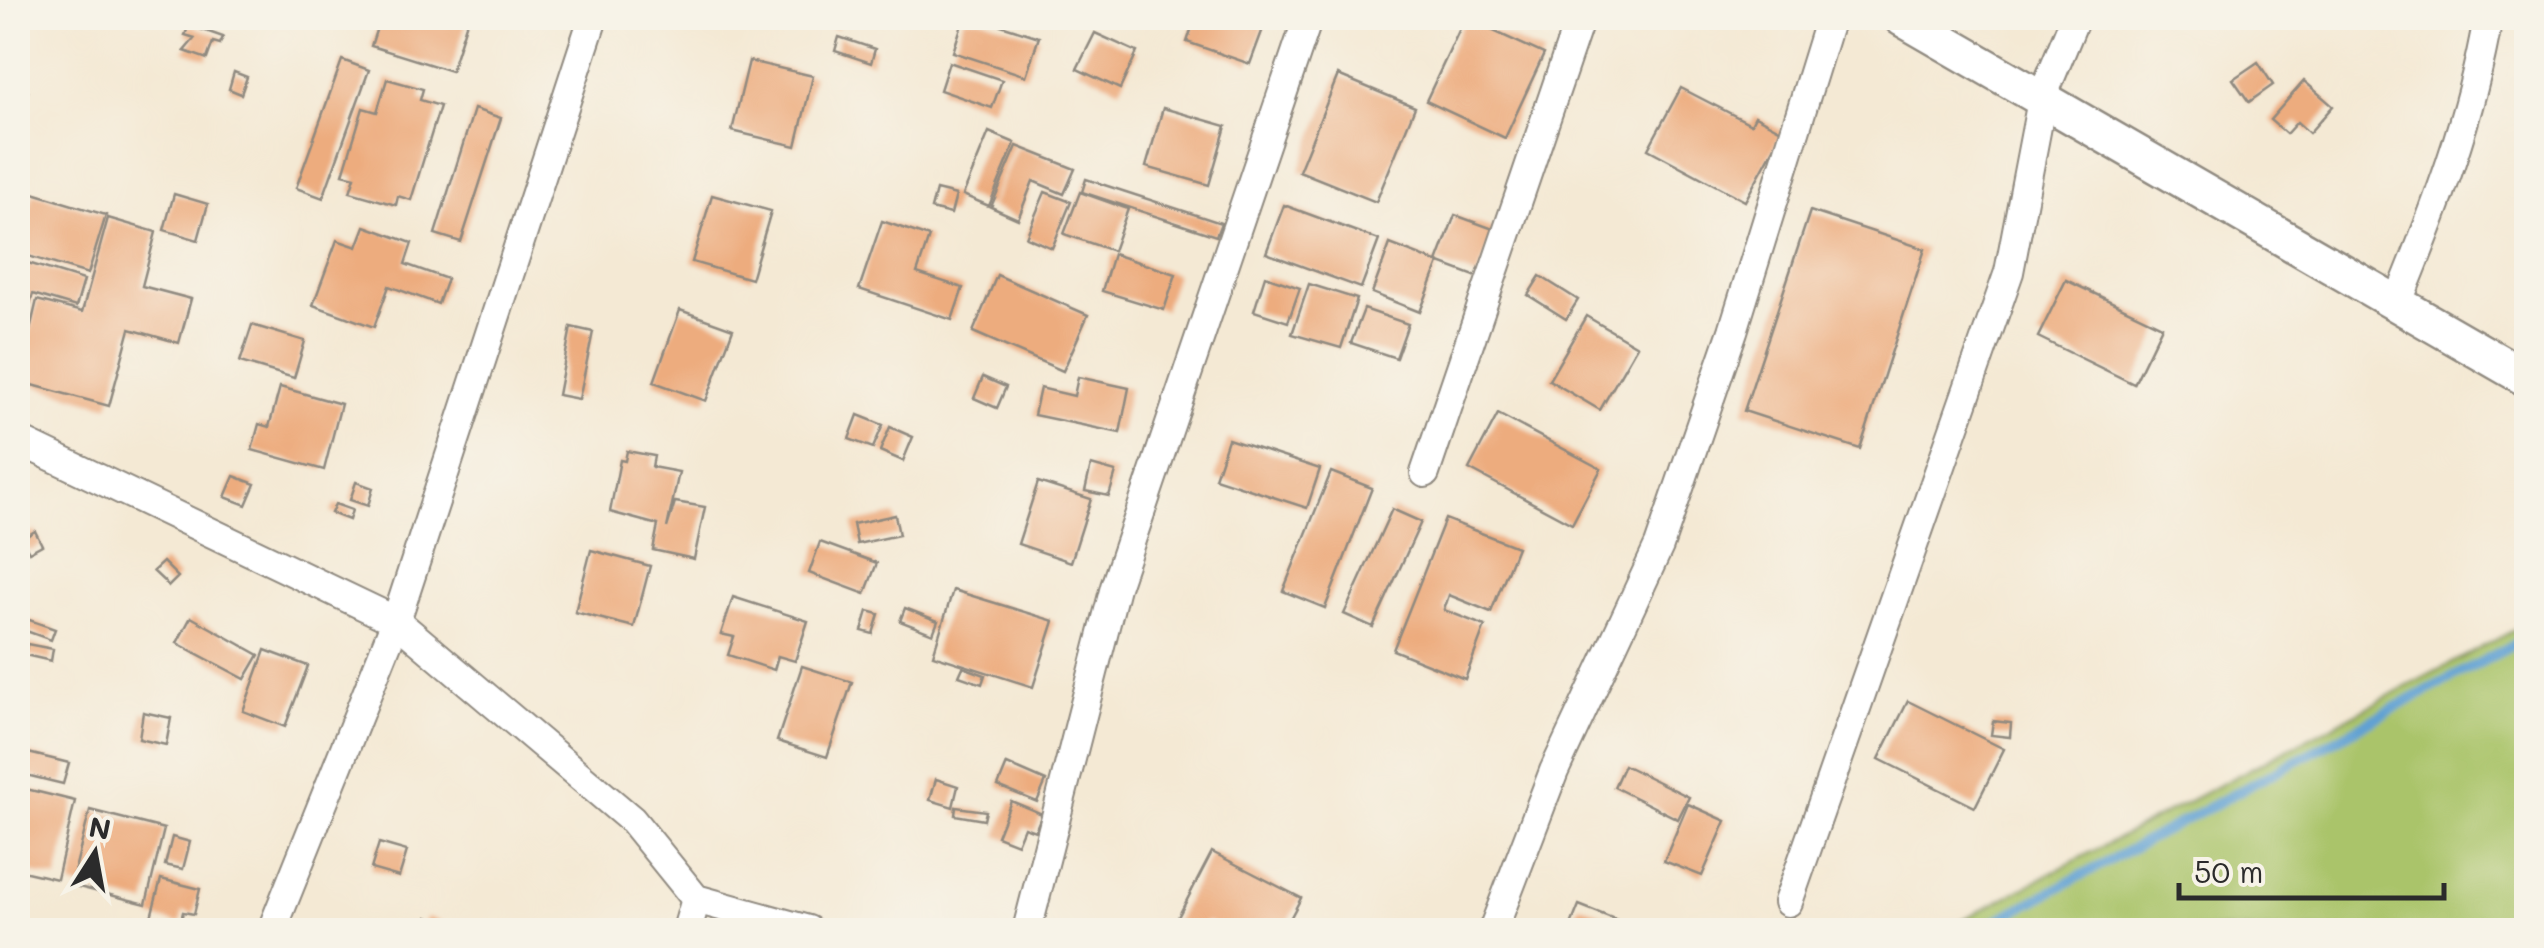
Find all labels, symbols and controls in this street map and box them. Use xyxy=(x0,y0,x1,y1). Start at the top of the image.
north arrow xyxy=(45,803,145,903)
text: N xyxy=(86,808,114,847)
scale bar xyxy=(2179,838,2444,900)
text: 50 m xyxy=(2194,851,2264,891)

